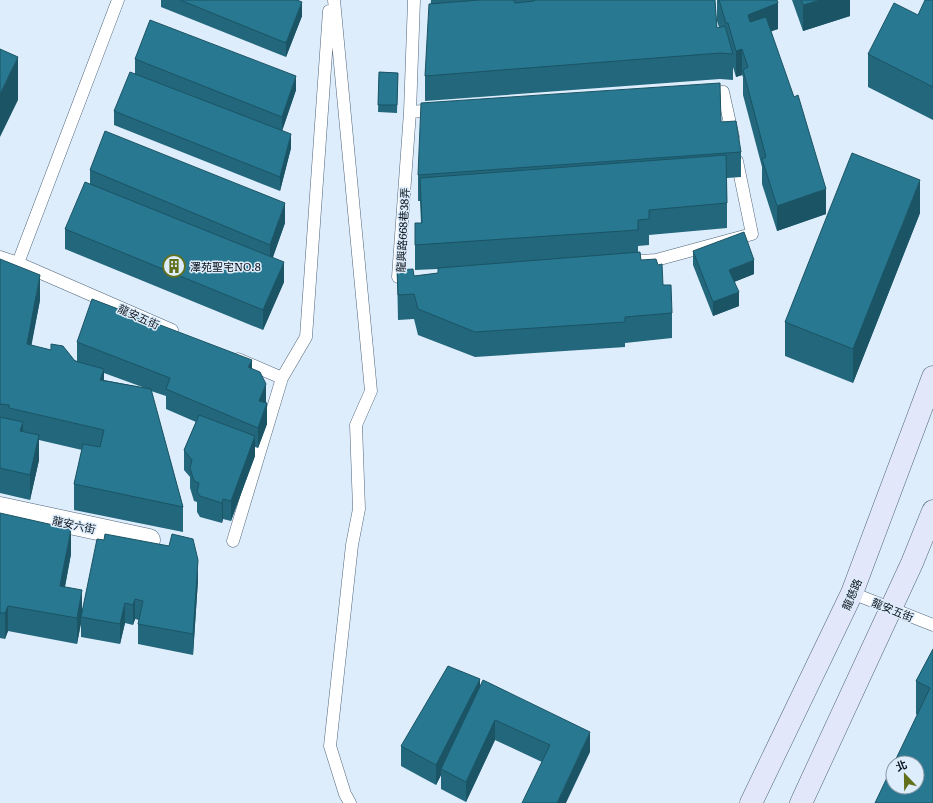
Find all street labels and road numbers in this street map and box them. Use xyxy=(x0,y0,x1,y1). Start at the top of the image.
street label: 龍興路668巷38弄 xyxy=(392,187,412,273)
street label: 龍安五街 xyxy=(116,300,162,332)
street label: 龍安六街 xyxy=(51,512,97,536)
street label: 龍慈路 xyxy=(837,576,865,612)
street label: 龍安五街 xyxy=(870,593,916,625)

